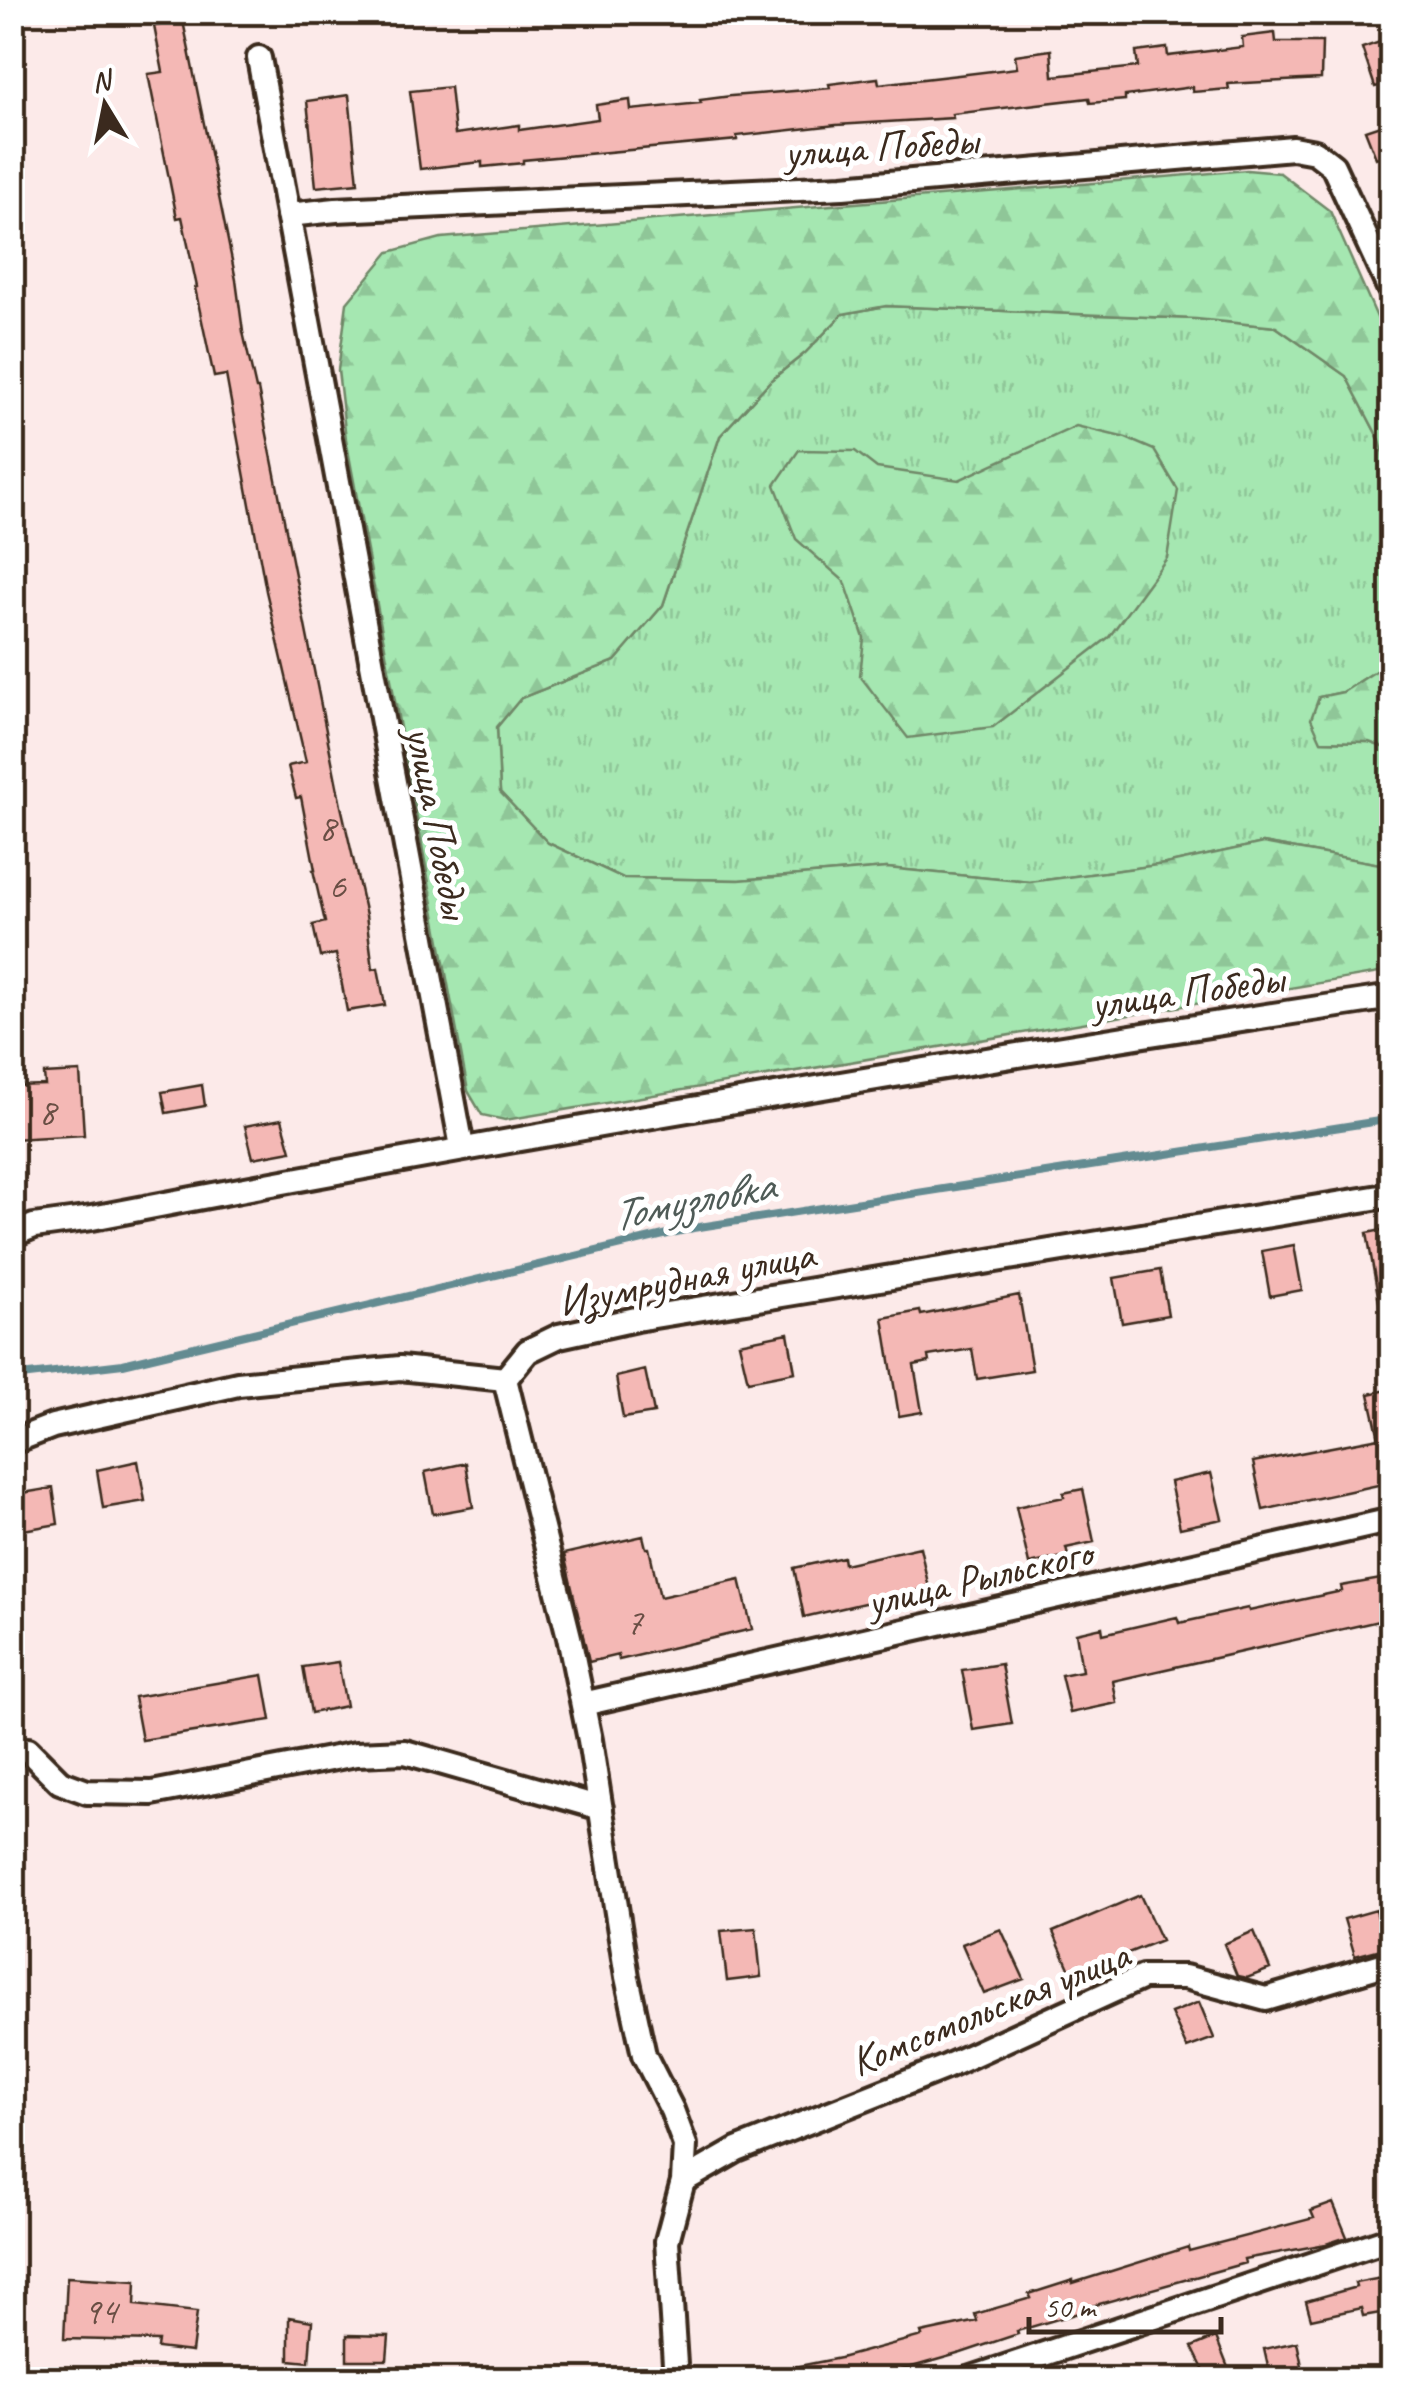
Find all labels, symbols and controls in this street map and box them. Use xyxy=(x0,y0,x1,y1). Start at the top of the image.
north arrow xyxy=(55,55,155,155)
text: N xyxy=(89,61,117,100)
street label: улица Победы xyxy=(780,113,982,180)
street label: улица Победы xyxy=(392,719,483,925)
house number: 8 xyxy=(318,804,339,851)
house number: 6 xyxy=(328,862,347,909)
street label: улица Победы xyxy=(1085,951,1290,1032)
house number: 8 xyxy=(38,1088,59,1135)
water label: Томузловка xyxy=(606,1156,783,1244)
street label: Изумрудная улица xyxy=(554,1227,821,1329)
street label: улица Рыльского xyxy=(859,1525,1101,1630)
house number: 7 xyxy=(625,1598,644,1645)
street label: Комсомольская улица xyxy=(842,1927,1140,2088)
scale bar xyxy=(1029,2272,1222,2334)
house number: 94 xyxy=(83,2287,121,2334)
text: 50 m xyxy=(1044,2288,1097,2326)

